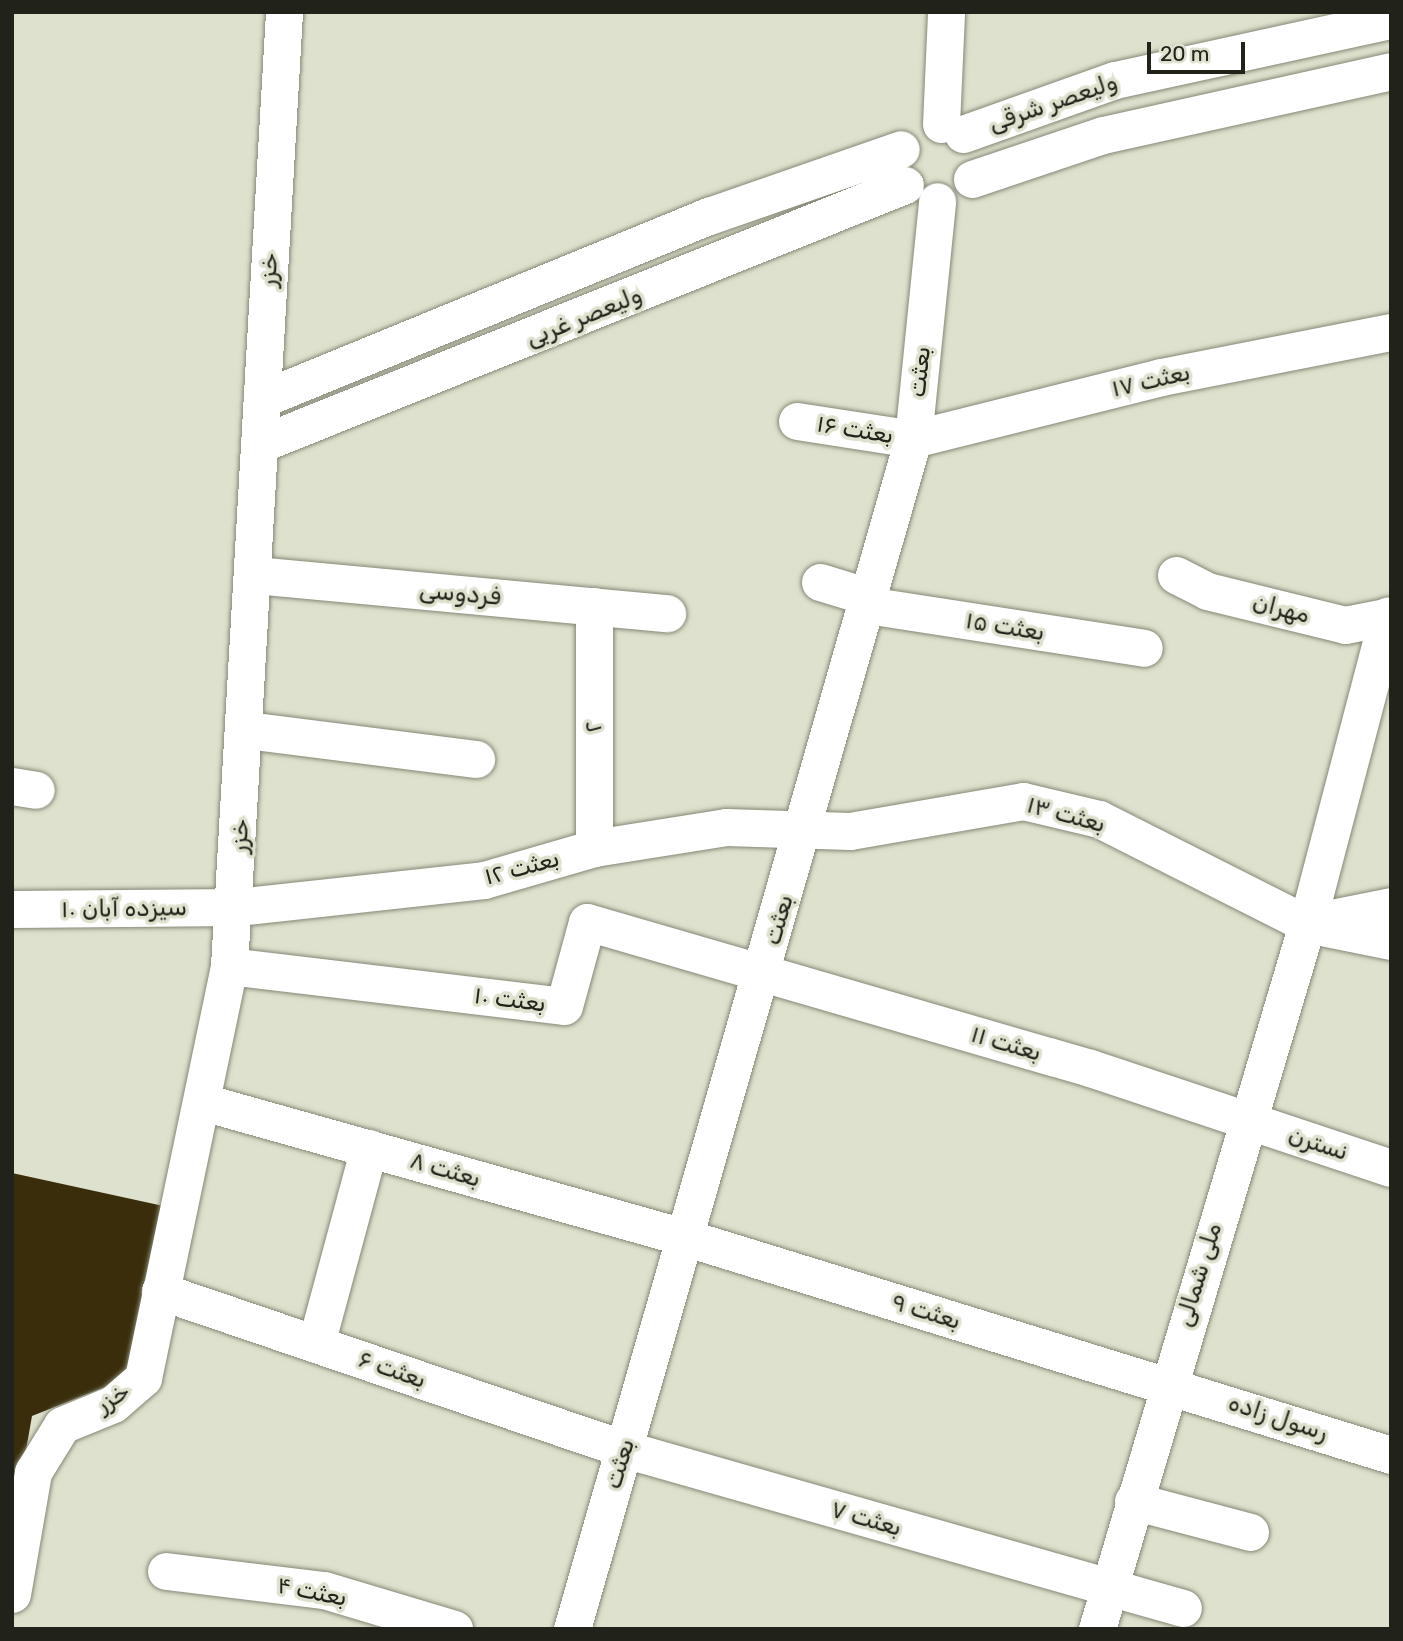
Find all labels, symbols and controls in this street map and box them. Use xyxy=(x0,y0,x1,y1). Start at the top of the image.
scale bar xyxy=(1151,28,1249,72)
text: 20 m xyxy=(1160,41,1209,66)
street label: ولیعصر شرقی xyxy=(985,67,1121,139)
street label: خزر xyxy=(254,252,284,288)
street label: ولیعصر غربی xyxy=(522,281,646,353)
street label: بعثت xyxy=(903,345,937,399)
street label: بعثت ۱۷ xyxy=(1109,358,1193,404)
street label: بعثت ۱۶ xyxy=(815,410,895,450)
street label: فردوسی xyxy=(418,576,502,612)
street label: مهران xyxy=(1249,588,1313,630)
street label: بعثت ۱۵ xyxy=(963,607,1047,647)
street label: ۲ xyxy=(580,721,608,733)
street label: بعثت ۱۳ xyxy=(1024,791,1108,839)
street label: خزر xyxy=(225,818,255,854)
street label: بعثت ۱۲ xyxy=(481,844,563,892)
street label: بعثت xyxy=(758,891,800,949)
street label: سیزده آبان ‍۱۰ xyxy=(61,894,187,924)
street label: بعثت ۱۰ xyxy=(472,981,548,1019)
street label: بعثت ۱۱ xyxy=(967,1020,1045,1068)
street label: نسترن xyxy=(1285,1121,1351,1167)
street label: بعثت ۸ xyxy=(406,1146,484,1194)
street label: ملی شمالی xyxy=(1170,1220,1228,1330)
street label: بعثت ۹ xyxy=(888,1288,964,1336)
street label: بعثت ۶ xyxy=(354,1345,430,1395)
street label: خزر xyxy=(91,1377,135,1419)
street label: رسول زاده xyxy=(1225,1388,1331,1448)
street label: بعثت xyxy=(599,1435,641,1493)
street label: بعثت ۷ xyxy=(827,1495,905,1543)
street label: بعثت ۴ xyxy=(275,1571,349,1613)

